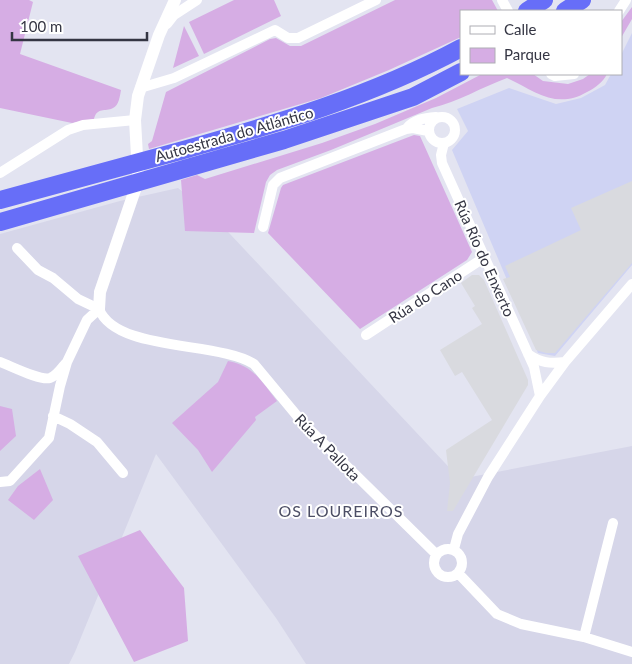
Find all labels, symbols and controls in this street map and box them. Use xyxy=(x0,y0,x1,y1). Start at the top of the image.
scale bar xyxy=(12,10,148,42)
legend xyxy=(460,10,622,75)
text: 100 m xyxy=(20,17,62,35)
text: Calle xyxy=(504,20,537,38)
text: Parque xyxy=(504,45,550,63)
street label: Autoestrada do Atlántico xyxy=(153,103,315,165)
street label: Rúa Río do Enxerto xyxy=(451,197,519,319)
street label: Rúa do Cano xyxy=(385,266,465,326)
street label: Rúa A Pallota xyxy=(292,410,364,484)
district label: OS LOUREIROS xyxy=(279,501,403,520)

